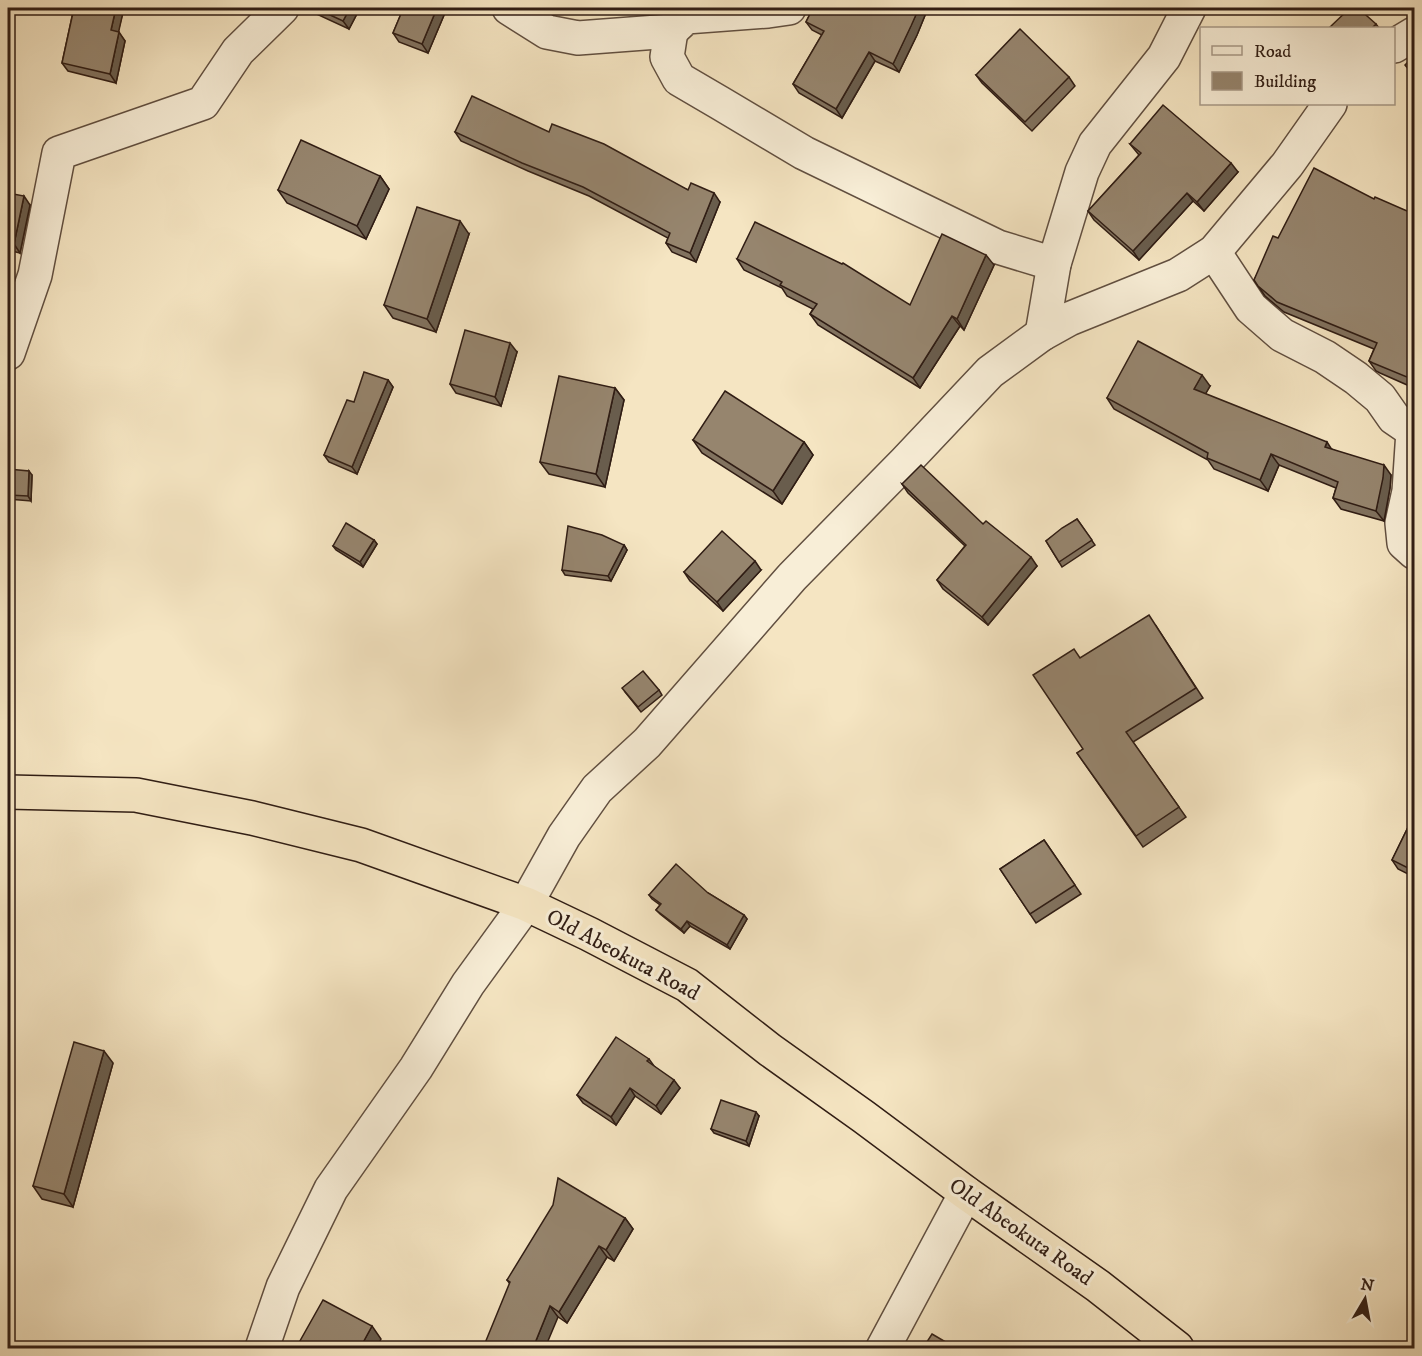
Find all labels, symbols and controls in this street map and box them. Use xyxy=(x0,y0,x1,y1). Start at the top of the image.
legend xyxy=(1200,27,1395,105)
text: Road xyxy=(1254,41,1291,63)
text: Building xyxy=(1254,71,1316,93)
street label: Old Abeokuta Road xyxy=(542,903,704,1007)
street label: Old Abeokuta Road xyxy=(944,1172,1098,1292)
north arrow xyxy=(1335,1269,1395,1329)
text: N xyxy=(1359,1274,1376,1296)

